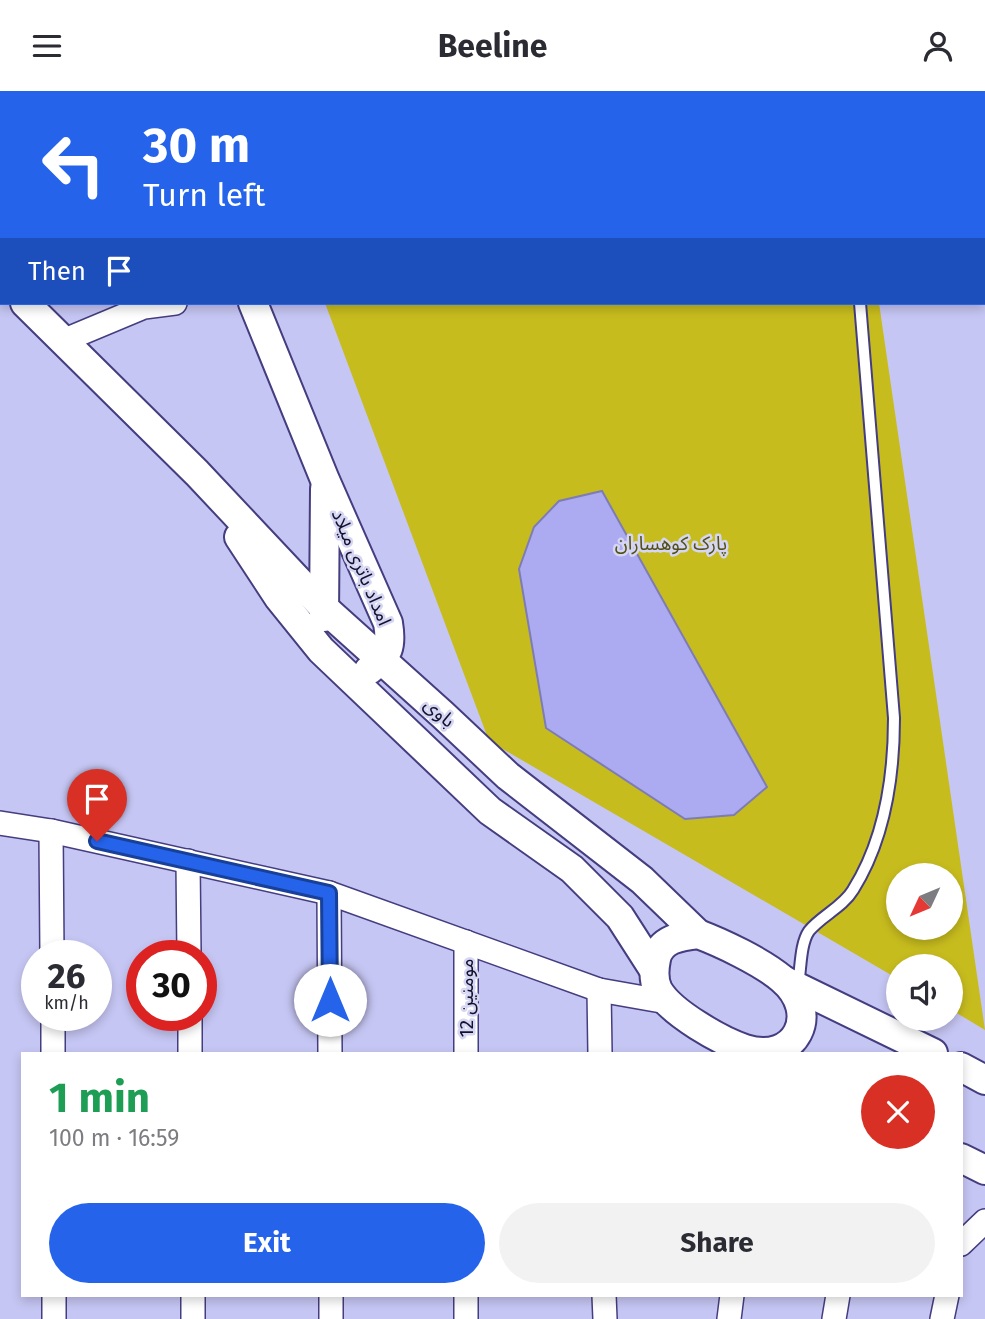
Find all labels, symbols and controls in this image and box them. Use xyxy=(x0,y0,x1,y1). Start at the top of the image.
icon: menu xyxy=(28,27,66,65)
text: Beeline xyxy=(438,27,547,65)
icon: person xyxy=(919,27,957,65)
text: 30 m xyxy=(143,116,250,175)
icon: left xyxy=(28,119,119,210)
text: Turn left xyxy=(143,176,265,214)
icon: arrive xyxy=(100,252,138,290)
text: Then xyxy=(28,256,86,287)
street label: امداد باتری میلاد xyxy=(327,506,396,629)
park label: پارک کوهساران xyxy=(615,532,727,556)
street label: باوی xyxy=(419,693,460,732)
pin xyxy=(67,769,127,841)
icon: arrive xyxy=(78,780,116,818)
north arrow xyxy=(886,863,962,940)
map controls xyxy=(886,863,963,1031)
speed limit sign: 30 xyxy=(126,940,217,1031)
button: sound xyxy=(886,954,963,1031)
text: 26 xyxy=(48,955,85,997)
street label: مومنین 12 xyxy=(455,958,478,1038)
position arrow xyxy=(293,963,367,1037)
text: km/h xyxy=(44,992,89,1014)
text: 1 min xyxy=(49,1073,150,1123)
button: close xyxy=(861,1075,935,1149)
text: 100 m · 16:59 xyxy=(49,1124,179,1152)
button: Exit xyxy=(49,1203,485,1283)
button: Share xyxy=(499,1203,935,1283)

